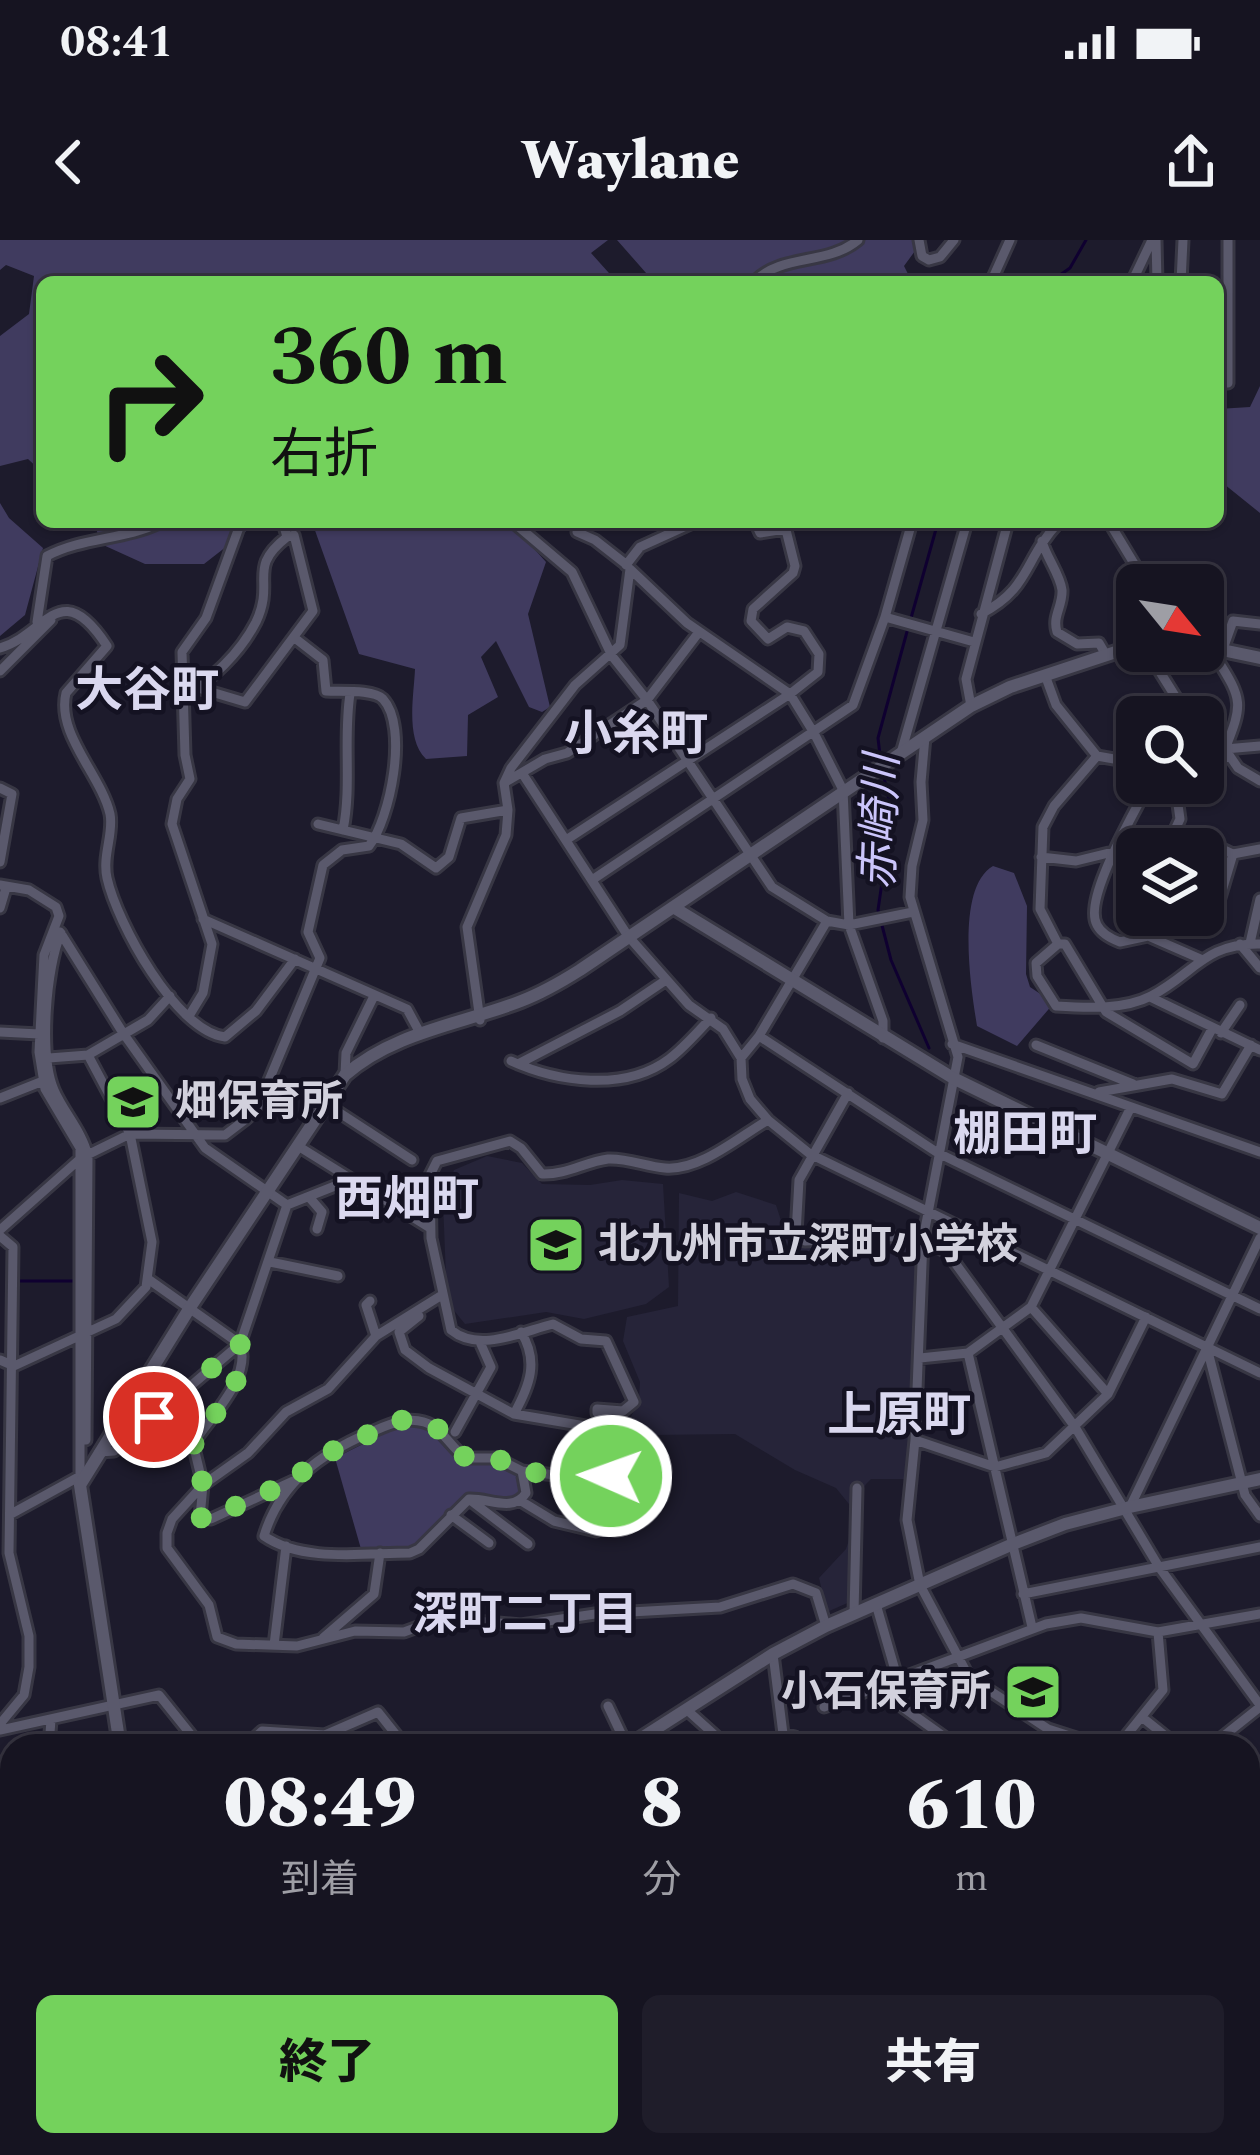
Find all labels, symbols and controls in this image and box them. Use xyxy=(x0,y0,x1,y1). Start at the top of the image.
text: 08:41 xyxy=(60,8,173,77)
text: Waylane xyxy=(520,121,740,203)
icon: back xyxy=(36,129,102,195)
icon: share xyxy=(1158,129,1224,195)
text: 360 m xyxy=(270,294,508,422)
icon: right xyxy=(72,324,228,480)
text: 右折 xyxy=(270,415,378,497)
north arrow xyxy=(1116,564,1224,672)
map controls xyxy=(1116,564,1224,936)
district label: 大谷町 xyxy=(75,655,219,728)
button: search xyxy=(1116,696,1224,804)
district label: 小糸町 xyxy=(564,699,708,772)
water label: 赤崎川 xyxy=(844,749,918,891)
button: layers xyxy=(1116,828,1224,936)
school or university icon: 畑保育所 xyxy=(102,1071,164,1133)
place label: 畑保育所 xyxy=(175,1071,343,1134)
district label: 棚田町 xyxy=(953,1099,1097,1172)
district label: 西畑町 xyxy=(335,1164,479,1237)
school or university icon: 北九州市立深町小学校 xyxy=(525,1214,587,1276)
place label: 北九州市立深町小学校 xyxy=(598,1214,1018,1277)
pin xyxy=(103,1366,205,1468)
district label: 上原町 xyxy=(827,1380,971,1453)
icon: arrive xyxy=(121,1384,187,1450)
position arrow xyxy=(548,1413,674,1539)
district label: 深町二丁目 xyxy=(412,1581,638,1650)
place label: 小石保育所 xyxy=(781,1661,991,1724)
school or university icon: 小石保育所 xyxy=(1002,1661,1064,1723)
text: 08:49 xyxy=(224,1750,417,1859)
text: 8 xyxy=(640,1750,683,1859)
text: 610 xyxy=(907,1752,1036,1861)
text: m xyxy=(955,1849,988,1908)
text: 到着 xyxy=(281,1851,359,1910)
text: 分 xyxy=(642,1851,681,1910)
button: 終了 xyxy=(36,1995,618,2133)
button: 共有 xyxy=(642,1995,1224,2133)

